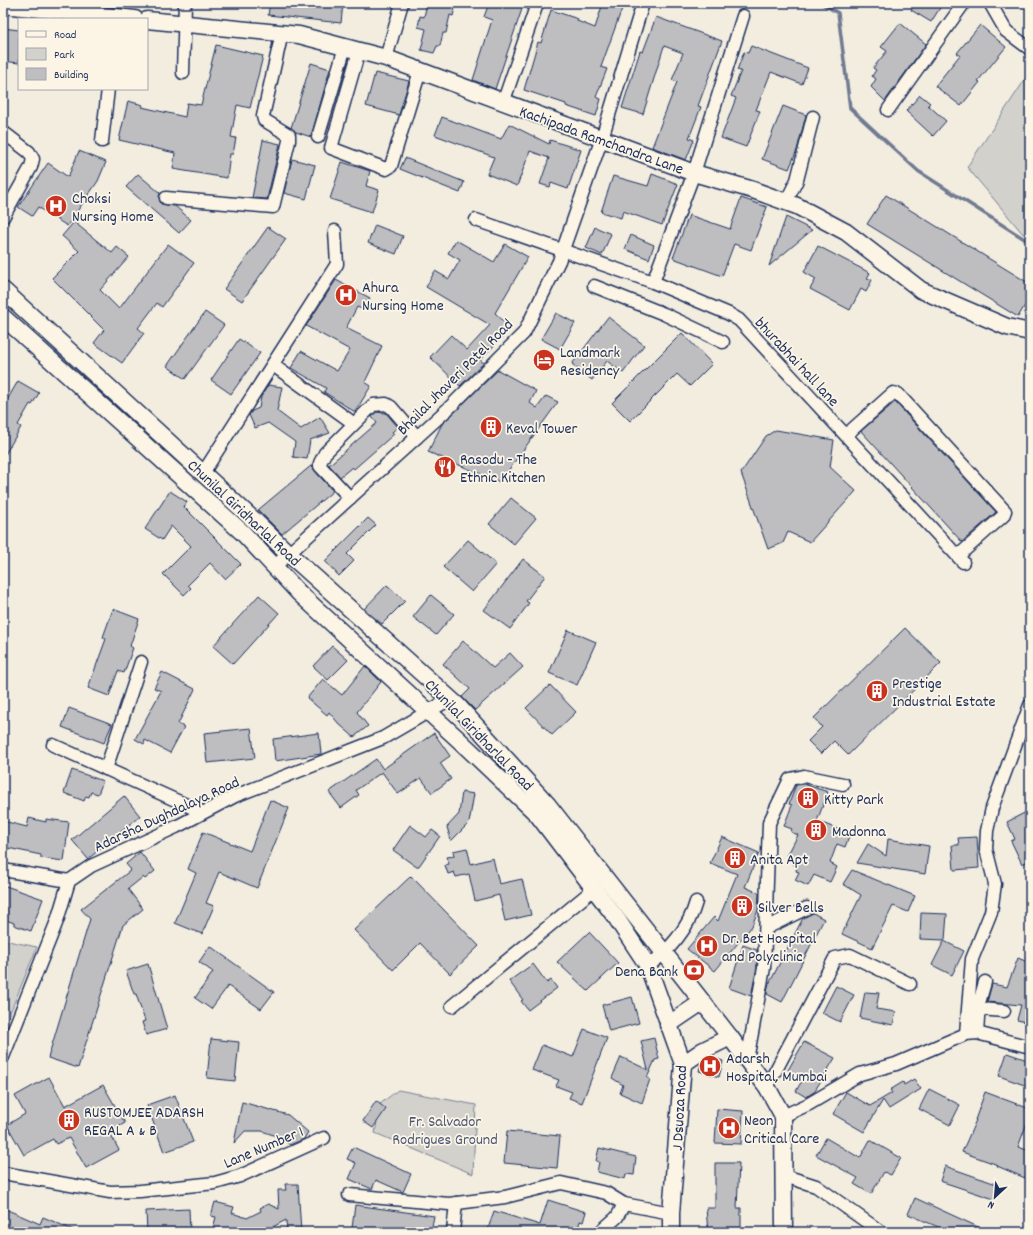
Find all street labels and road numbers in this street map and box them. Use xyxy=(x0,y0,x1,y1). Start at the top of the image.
street label: Kachipada Ramchandra Lane xyxy=(516,101,686,182)
street label: bhurabhai hall lane xyxy=(749,313,844,413)
street label: Bhailal Jhaveri Patel Road xyxy=(392,314,519,441)
street label: Chunilal Giridharlal Road xyxy=(181,455,305,573)
street label: Chunilal Giridharlal Road xyxy=(418,674,538,797)
street label: Adarsha Dughdalaya Road xyxy=(90,771,244,859)
street label: J Dsuoza Road xyxy=(667,1065,694,1152)
street label: Lane Number 1 xyxy=(220,1121,308,1175)

